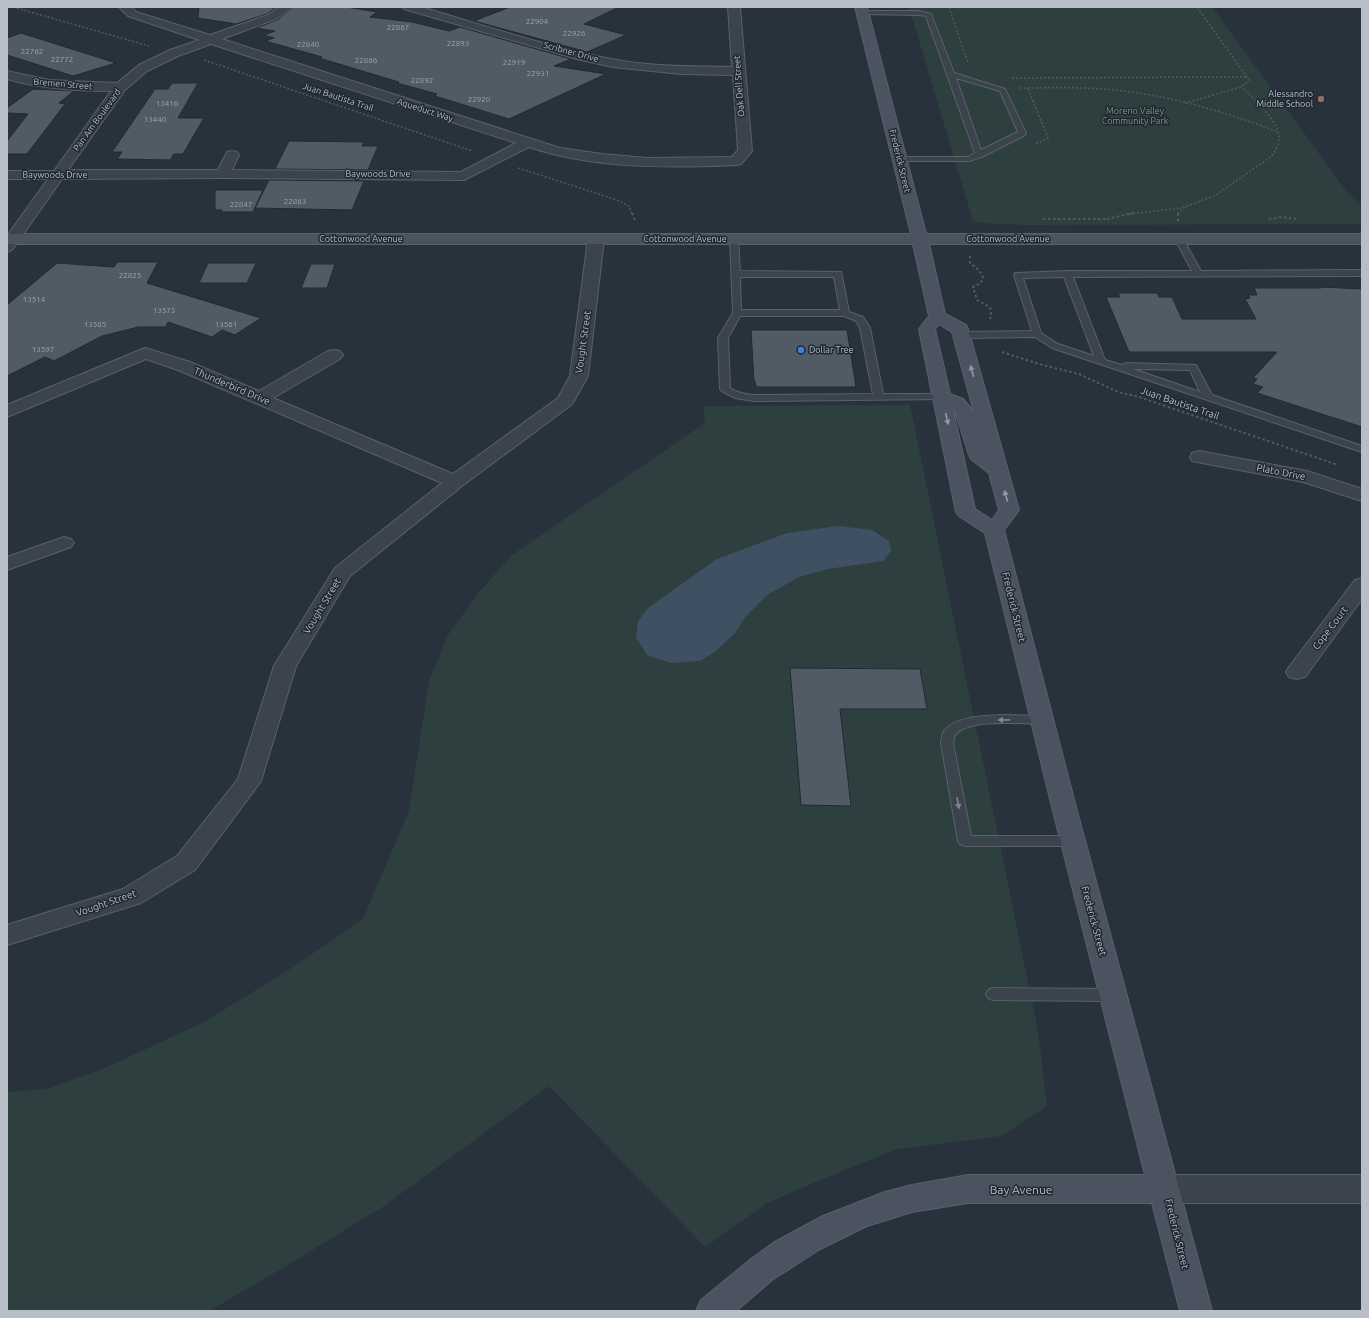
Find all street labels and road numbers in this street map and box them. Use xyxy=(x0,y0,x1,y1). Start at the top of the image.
street label: Scribner Drive xyxy=(542,40,600,64)
street label: Oak Dell Street xyxy=(732,55,746,117)
street label: Bremen Street xyxy=(33,76,93,92)
street label: Juan Bautista Trail xyxy=(301,81,375,113)
street label: Pan Am Boulevard xyxy=(71,87,123,153)
street label: Aqueduct Way xyxy=(396,96,455,124)
street label: Frederick Street xyxy=(887,128,913,194)
street label: Baywoods Drive xyxy=(346,169,410,179)
street label: Baywoods Drive xyxy=(23,170,87,180)
street label: Cottonwood Avenue xyxy=(319,234,403,244)
street label: Cottonwood Avenue xyxy=(643,234,727,244)
street label: Cottonwood Avenue xyxy=(966,234,1050,244)
street label: Vought Street xyxy=(573,310,593,374)
street label: Thunderbird Drive xyxy=(192,365,272,407)
street label: Juan Bautista Trail xyxy=(1139,384,1221,422)
street label: Plato Drive xyxy=(1256,462,1306,482)
street label: Frederick Street xyxy=(1000,571,1028,643)
street label: Vought Street xyxy=(301,576,343,636)
street label: Cope Court xyxy=(1310,604,1350,652)
street label: Frederick Street xyxy=(1079,885,1109,957)
street label: Vought Street xyxy=(74,887,138,918)
street label: Bay Avenue xyxy=(990,1183,1052,1196)
street label: Frederick Street xyxy=(1163,1198,1191,1270)

